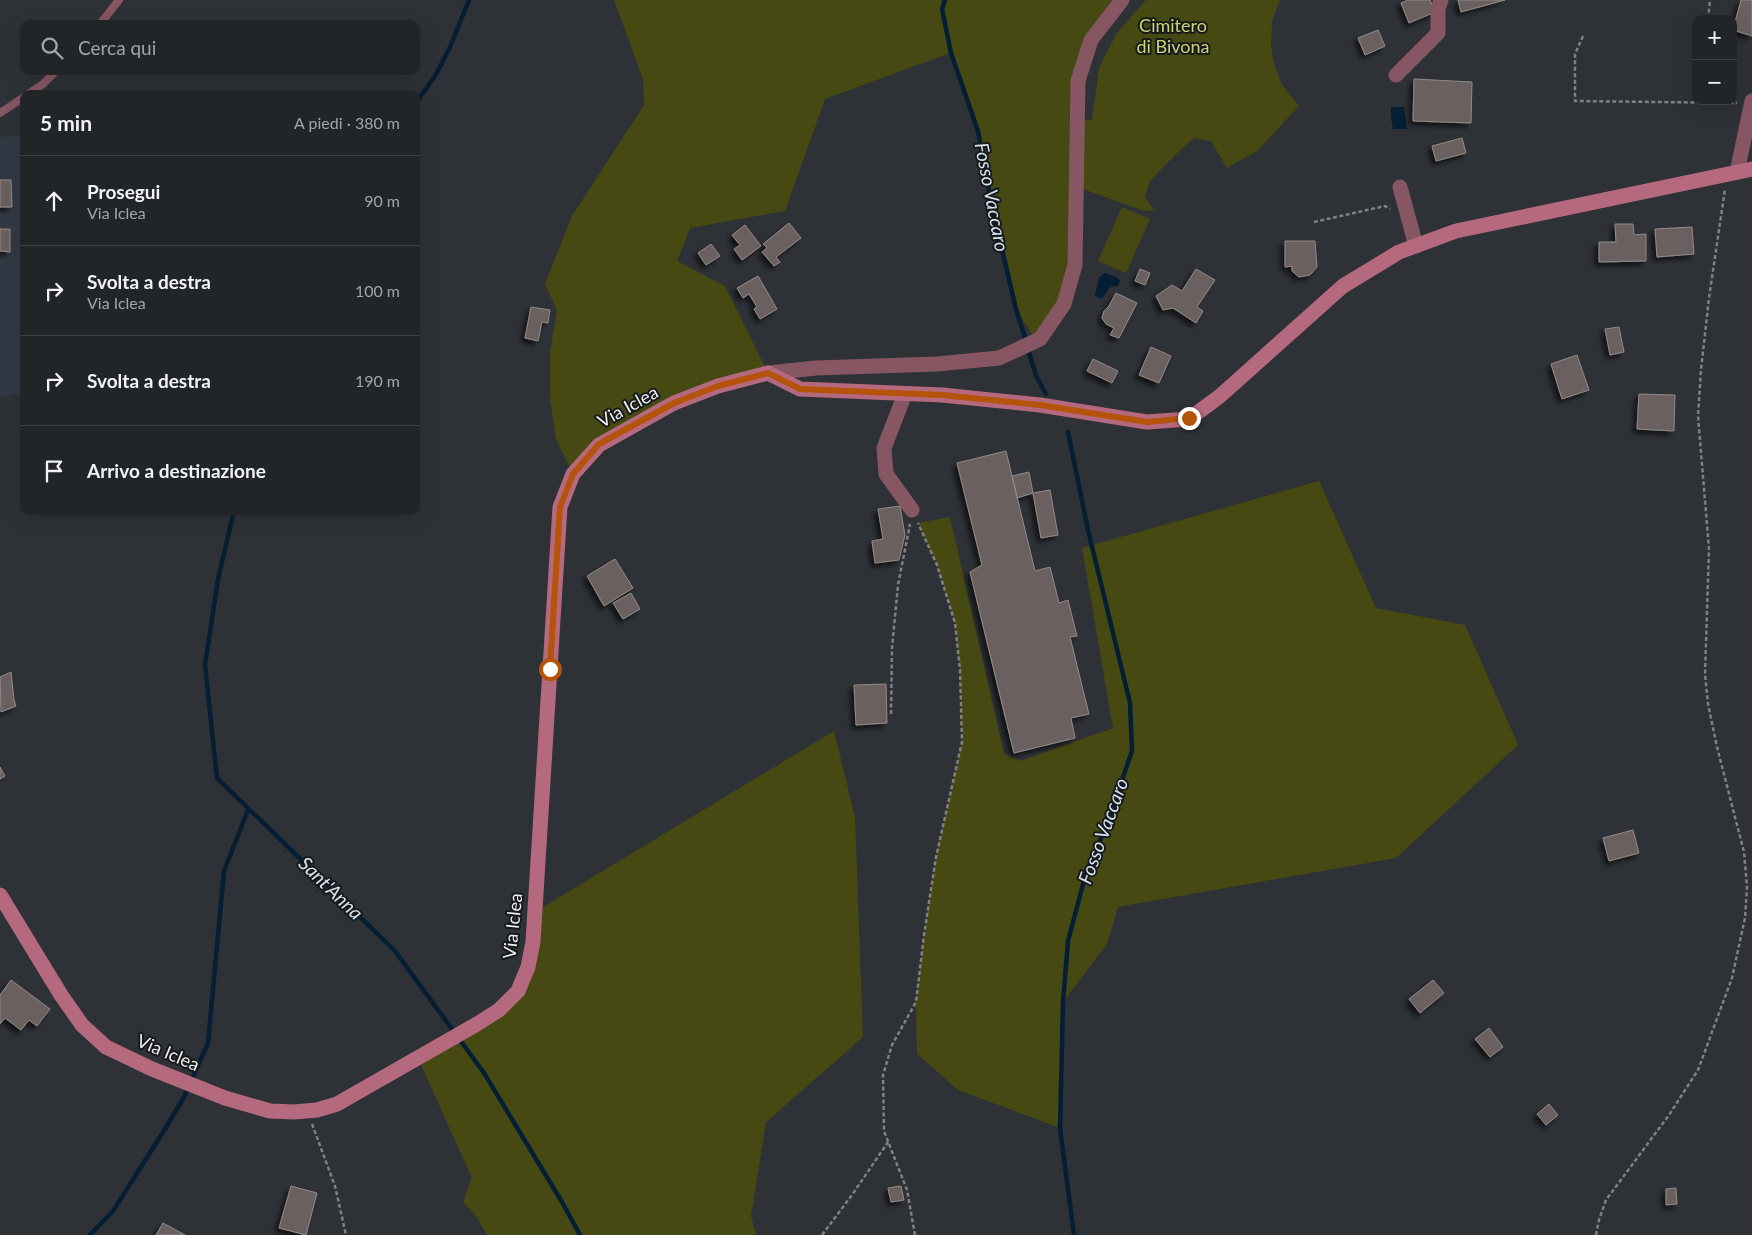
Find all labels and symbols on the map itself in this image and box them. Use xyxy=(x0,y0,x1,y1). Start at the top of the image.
park label: Cimitero di Bivona xyxy=(1136,14,1210,57)
water label: Fosso Vaccaro xyxy=(971,140,1014,254)
street label: Via Iclea xyxy=(593,380,662,432)
route end xyxy=(1178,407,1201,430)
route start xyxy=(539,658,562,681)
water label: Fosso Vaccaro xyxy=(1073,775,1132,887)
water label: Sant'Anna xyxy=(294,851,368,924)
street label: Via Iclea xyxy=(498,892,526,960)
street label: Via Iclea xyxy=(134,1029,203,1075)

